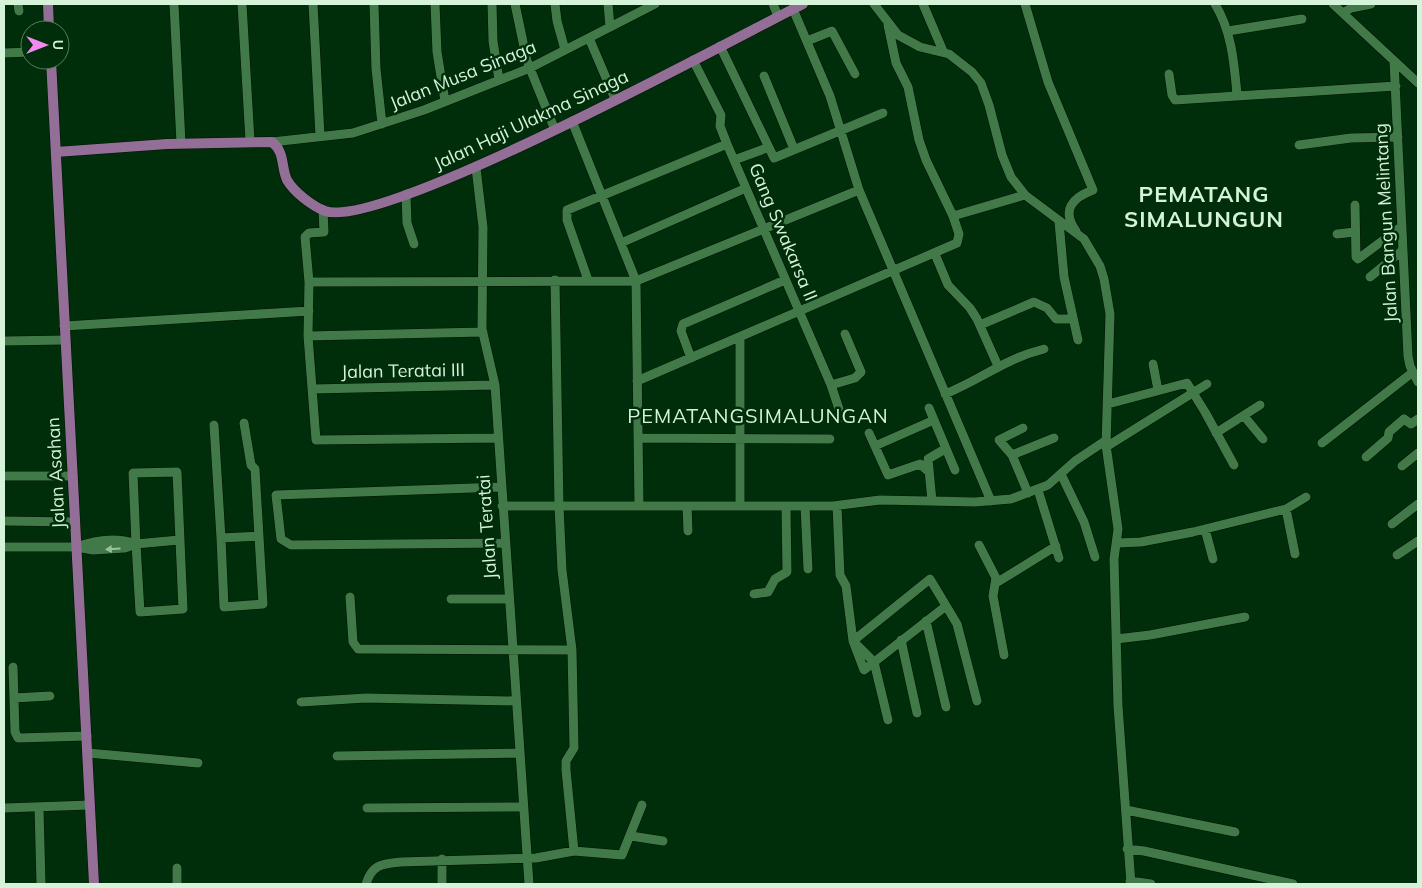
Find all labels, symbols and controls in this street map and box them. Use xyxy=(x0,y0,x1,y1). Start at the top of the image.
north arrow xyxy=(20,20,70,70)
street label: Jalan Musa Sinaga xyxy=(386,35,539,114)
text: U xyxy=(49,40,67,50)
street label: Jalan Haji Ulakma Sinaga xyxy=(430,64,632,175)
street label: Jalan Bangun Melintang xyxy=(1369,123,1402,323)
street label: Gang Swakarsa II xyxy=(744,159,823,304)
district label: PEMATANG SIMALUNGUN xyxy=(1124,180,1284,233)
street label: Jalan Teratai III xyxy=(341,358,465,383)
district label: PEMATANGSIMALUNGAN xyxy=(627,403,889,428)
street label: Jalan Asahan xyxy=(41,417,70,529)
street label: Jalan Teratai xyxy=(471,474,502,580)
one-way arrow xyxy=(105,545,121,553)

